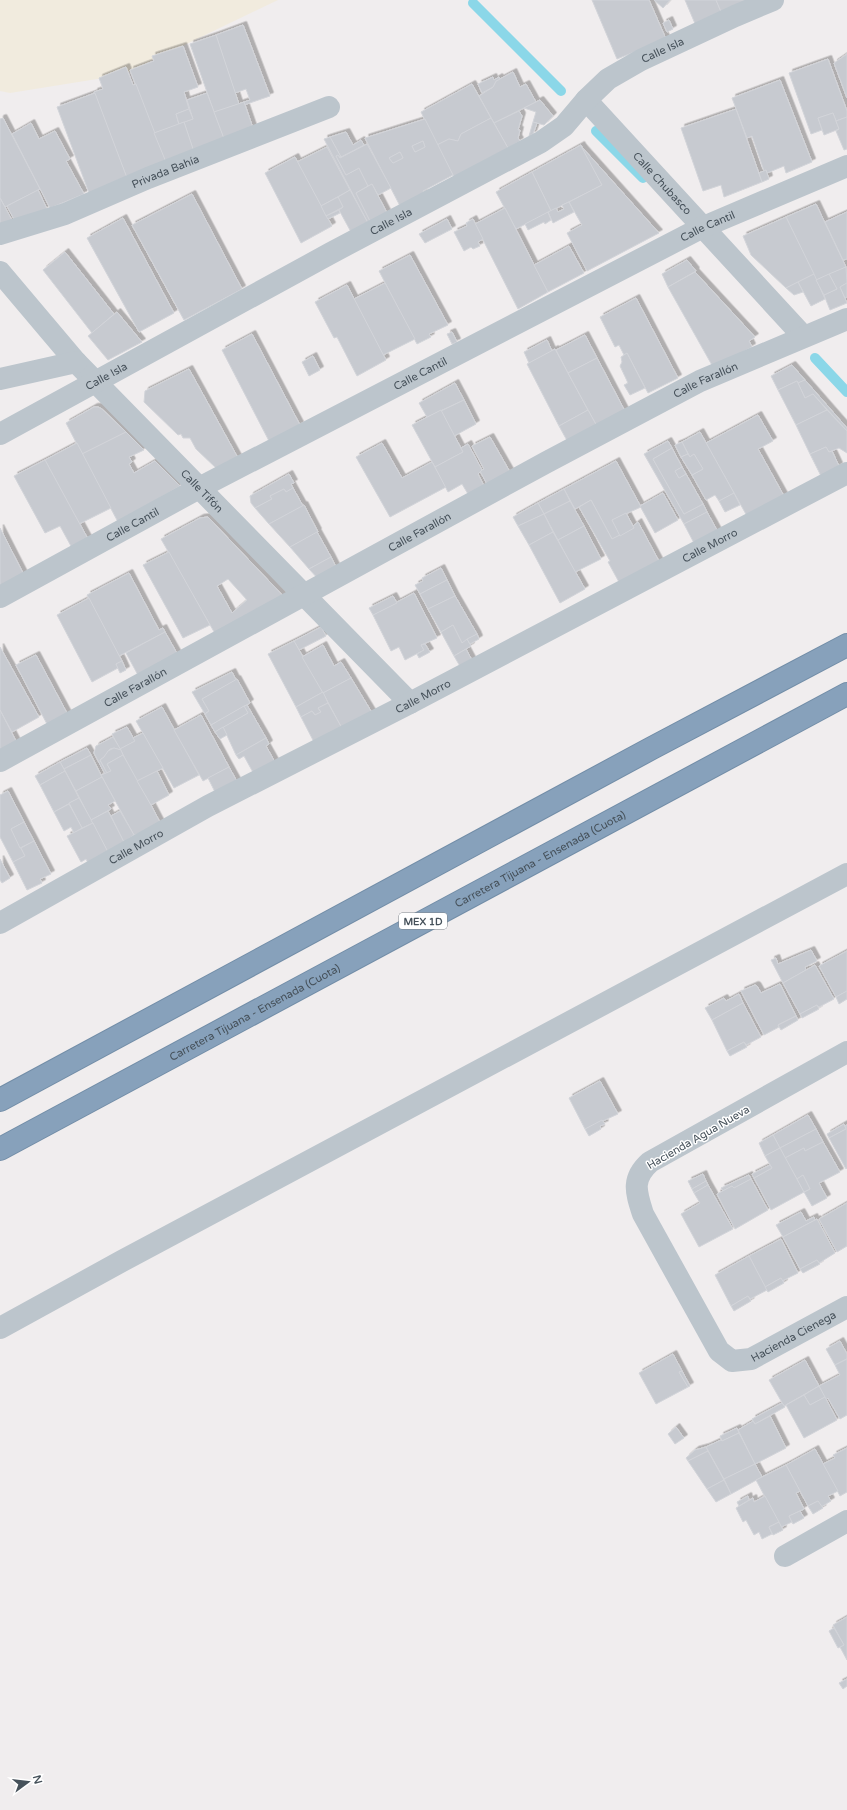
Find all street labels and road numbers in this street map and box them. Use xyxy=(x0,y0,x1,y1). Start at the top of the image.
street label: Calle Isla xyxy=(639,35,686,66)
street label: Calle Chubasco xyxy=(630,150,694,218)
street label: Privada Bahía xyxy=(130,153,201,191)
street label: Calle Isla xyxy=(368,205,414,238)
street label: Calle Cantil xyxy=(678,208,737,245)
street label: Calle Cantil xyxy=(391,355,449,393)
street label: Calle Isla xyxy=(83,360,130,393)
street label: Calle Farallón xyxy=(671,360,740,401)
street label: Calle Tifón xyxy=(178,467,226,515)
street label: Calle Cantil xyxy=(104,505,161,545)
street label: Calle Farallón xyxy=(386,510,453,555)
street label: Calle Morro xyxy=(680,526,740,566)
street label: Calle Farallón xyxy=(102,665,169,710)
street label: Calle Morro xyxy=(393,677,453,716)
street label: Carretera Tijuana - Ensenada (Cuota) xyxy=(453,808,628,910)
street label: Calle Morro xyxy=(107,826,166,867)
road number: MEX 1D xyxy=(399,913,447,929)
street label: Carretera Tijuana - Ensenada (Cuota) xyxy=(167,962,342,1064)
street label: Hacienda Agua Nueva xyxy=(645,1103,752,1172)
street label: Hacienda Cienega xyxy=(749,1308,838,1365)

